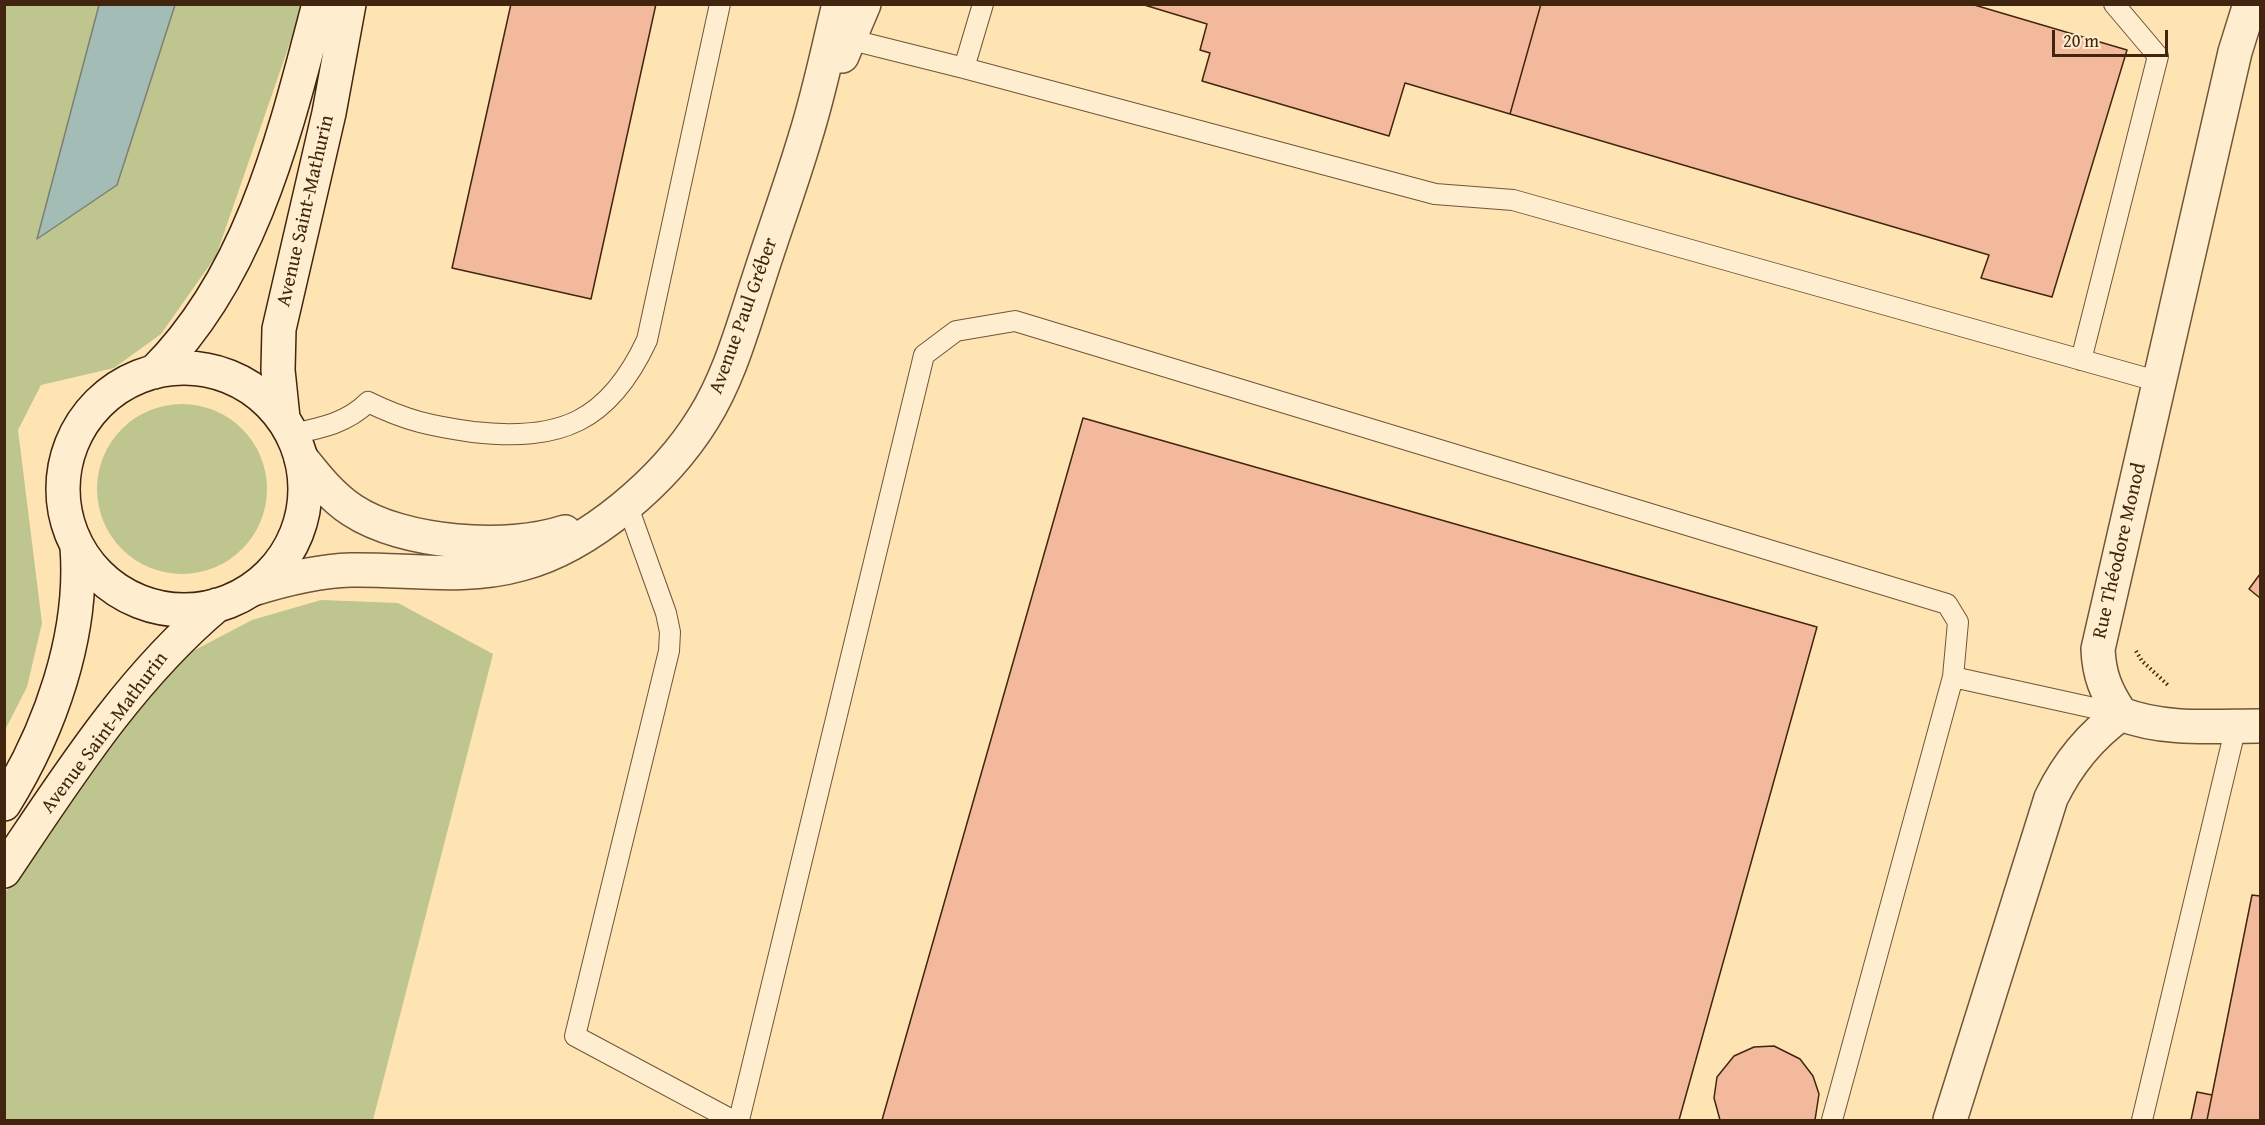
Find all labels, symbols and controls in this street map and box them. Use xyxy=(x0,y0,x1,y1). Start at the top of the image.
scale bar xyxy=(2055,18,2170,56)
text: 20 m xyxy=(2063,27,2099,54)
street label: Avenue Saint-Mathurin xyxy=(272,113,340,309)
street label: Avenue Paul Gréber xyxy=(705,235,783,397)
street label: Rue Théodore Monod xyxy=(2088,461,2152,641)
street label: Avenue Saint-Mathurin xyxy=(36,648,174,818)

